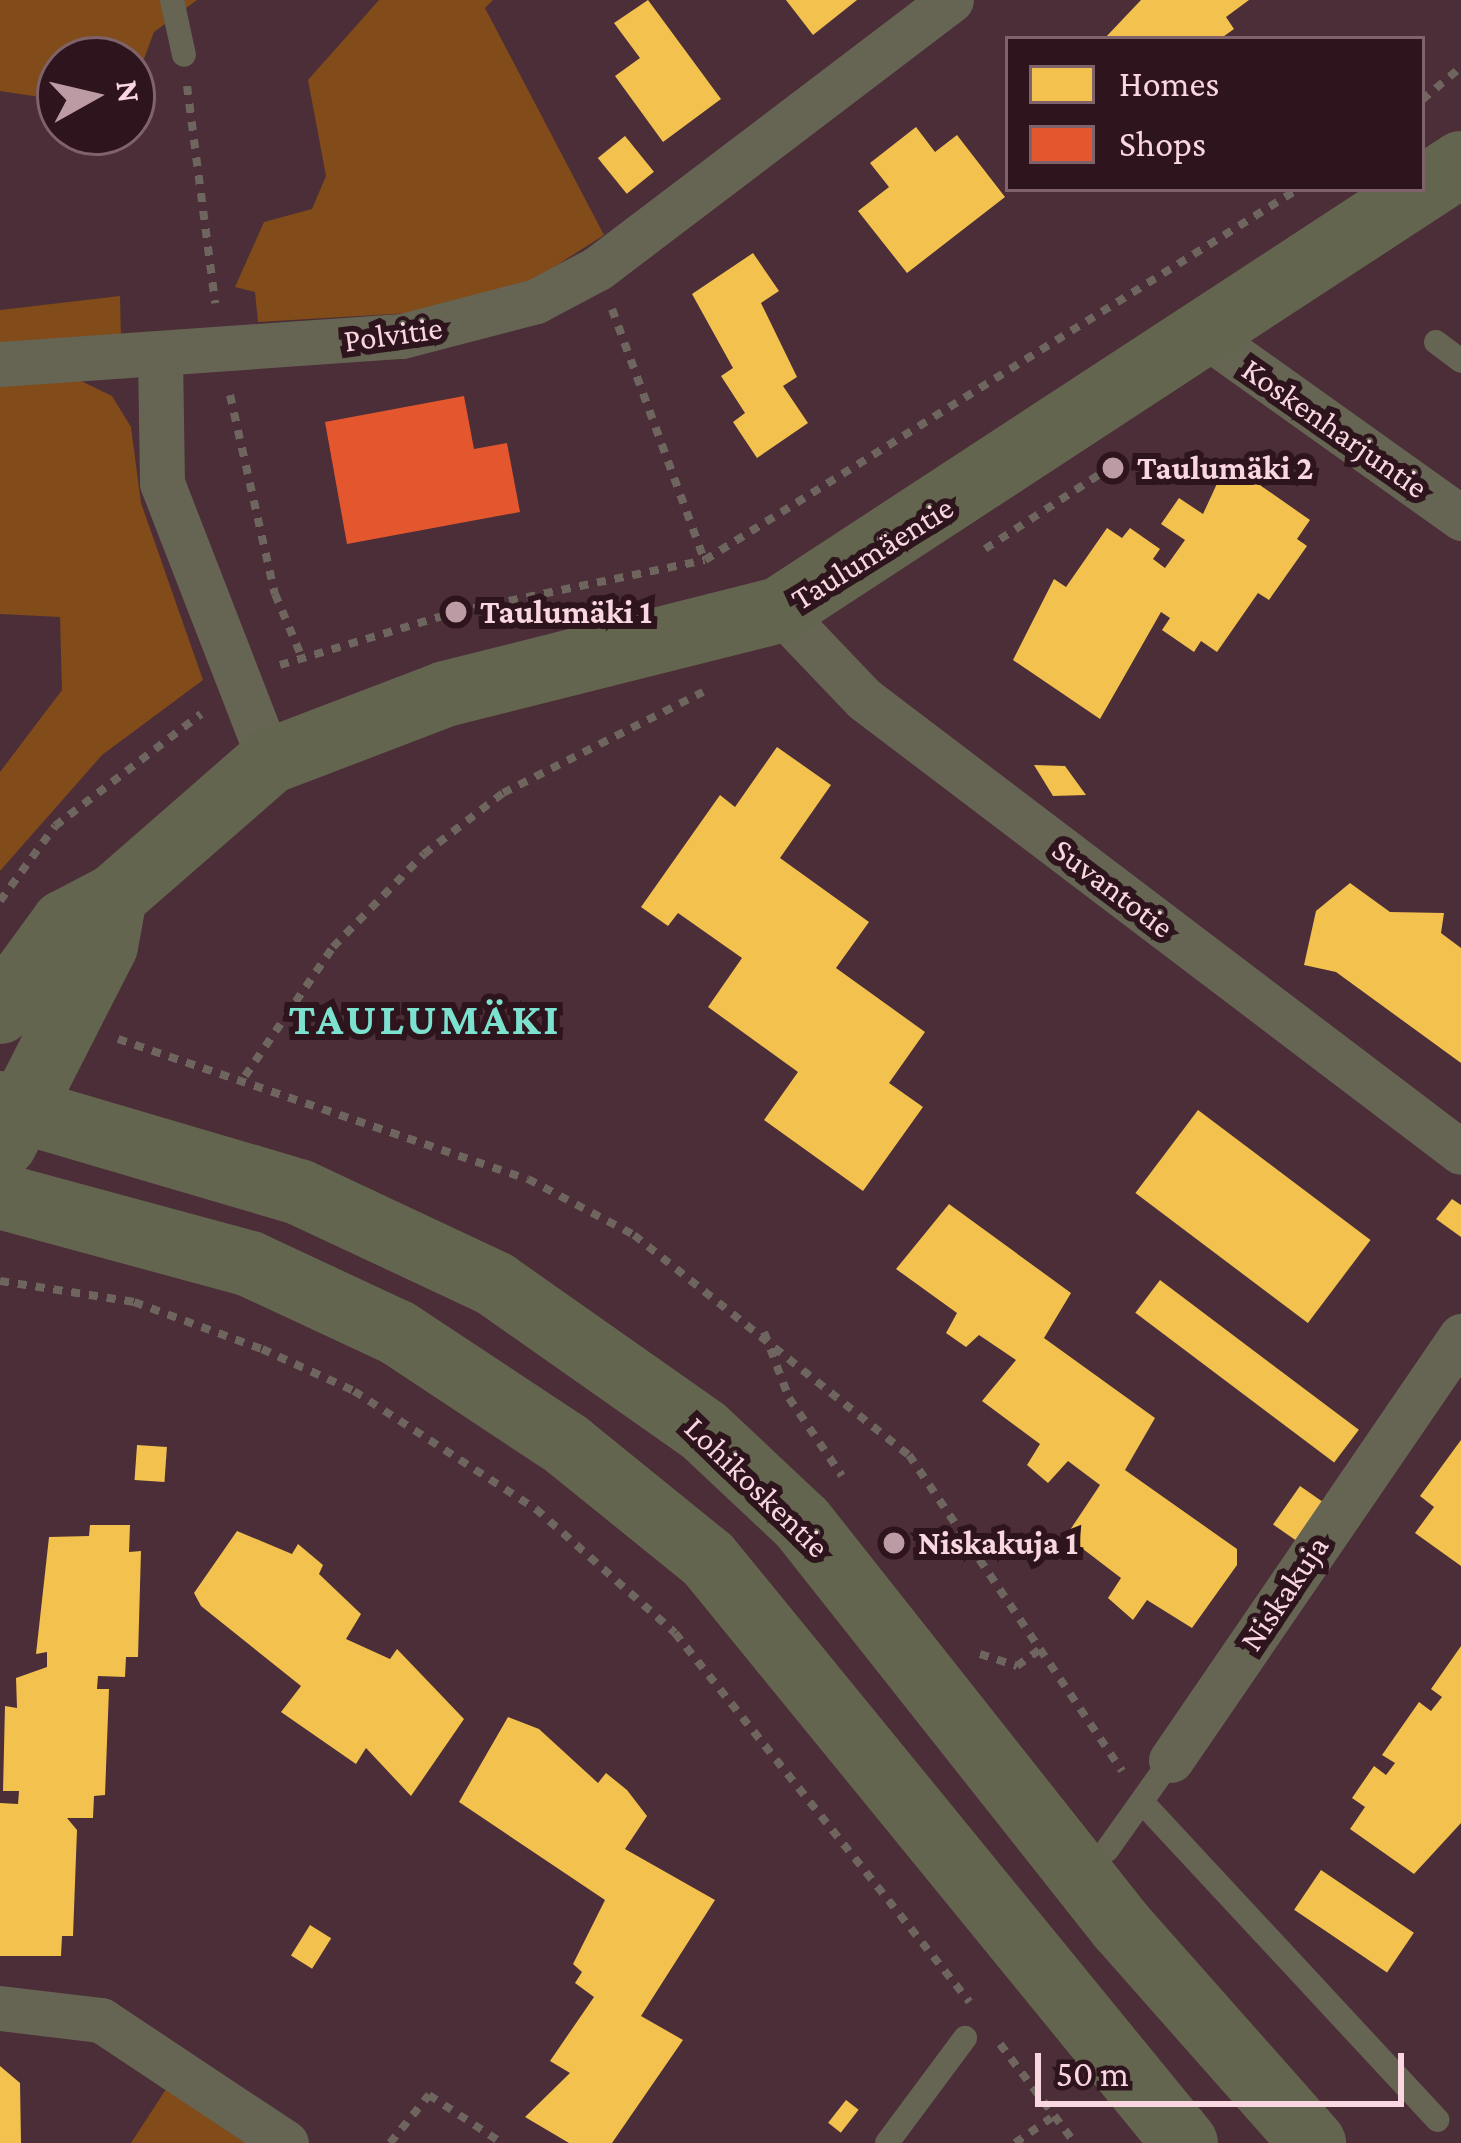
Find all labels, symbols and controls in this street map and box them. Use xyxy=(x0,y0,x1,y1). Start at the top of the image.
north arrow xyxy=(36,36,156,156)
legend xyxy=(1005,36,1425,192)
text: Homes xyxy=(1119,64,1219,104)
text: N xyxy=(109,78,149,105)
text: Shops xyxy=(1119,124,1206,164)
street label: Polvitie xyxy=(341,308,445,360)
street label: Koskenharjuntie xyxy=(1234,349,1436,507)
place label: Taulumäki 2 xyxy=(1137,448,1313,488)
marker: Taulumäki 2 xyxy=(1100,455,1126,481)
street label: Taulumäentie xyxy=(784,487,960,619)
place label: Taulumäki 1 xyxy=(480,592,652,632)
marker: Taulumäki 1 xyxy=(443,599,469,625)
street label: Suvantotie xyxy=(1044,829,1182,947)
district label: TAULUMÄKI xyxy=(289,993,561,1047)
street label: Lohikoskentie xyxy=(676,1408,838,1566)
place label: Niskakuja 1 xyxy=(918,1523,1078,1563)
street label: Niskakuja xyxy=(1231,1528,1337,1658)
marker: Niskakuja 1 xyxy=(881,1530,907,1556)
scale bar xyxy=(1041,2029,1410,2103)
text: 50 m xyxy=(1056,2054,1129,2094)

